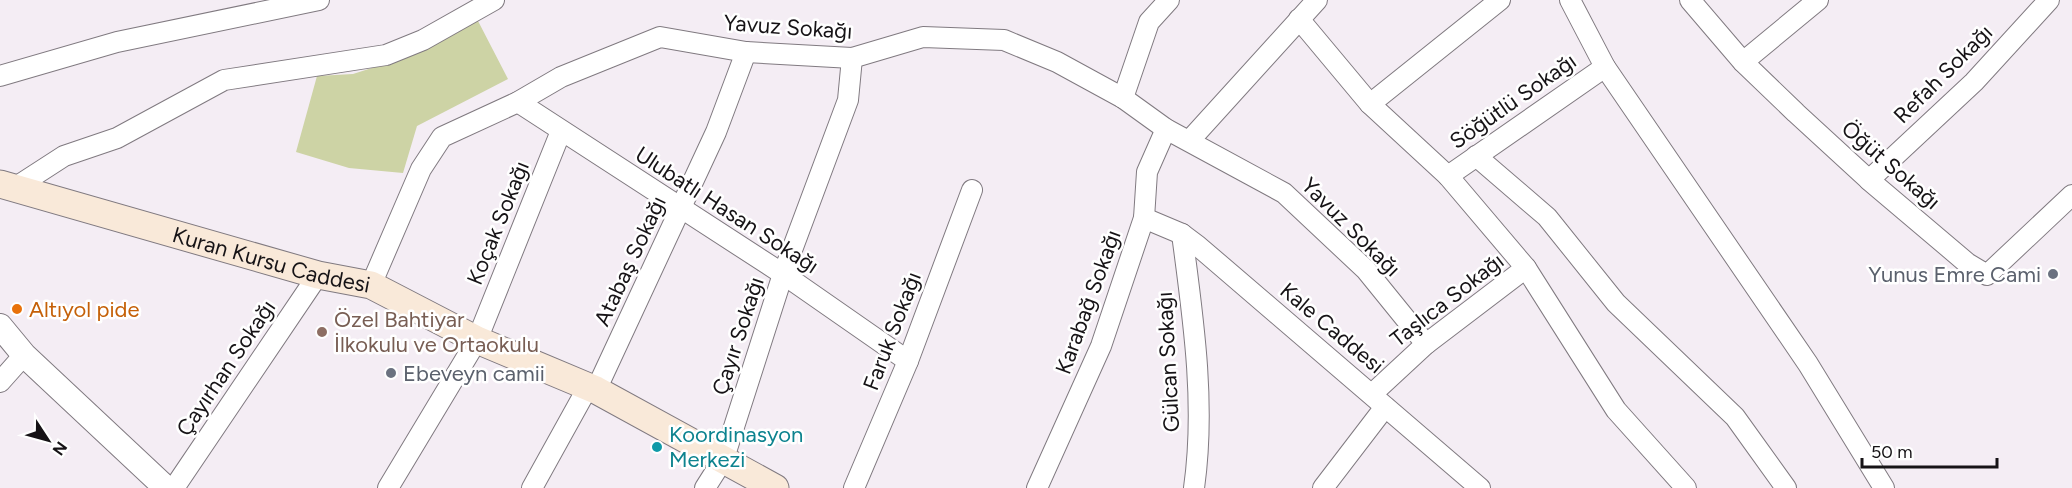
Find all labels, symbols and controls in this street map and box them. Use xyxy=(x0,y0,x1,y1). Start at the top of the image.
street label: Yavuz Sokağı xyxy=(723,9,853,45)
street label: Refah Sokağı xyxy=(1888,19,1998,129)
street label: Söğütlü Sokağı xyxy=(1445,47,1581,155)
street label: Öğüt Sokağı xyxy=(1836,115,1946,215)
street label: Ulubatlı Hasan Sokağı xyxy=(630,141,824,279)
street label: Koçak Sokağı xyxy=(461,157,535,289)
street label: Yavuz Sokağı xyxy=(1296,172,1406,282)
street label: Atabaş Sokağı xyxy=(588,192,672,330)
street label: Kuran Kursu Caddesi xyxy=(170,221,373,298)
street label: Karabağ Sokağı xyxy=(1049,226,1127,378)
street label: Taşlıca Sokağı xyxy=(1385,247,1509,353)
place label: Yunus Emre Cami xyxy=(1868,261,2041,288)
marker: Yunus Emre Cami xyxy=(2046,267,2060,281)
street label: Faruk Sokağı xyxy=(857,268,927,394)
street label: Çayır Sokağı xyxy=(706,274,770,398)
street label: Kale Caddesi xyxy=(1275,277,1389,379)
street label: Gülcan Sokağı xyxy=(1151,291,1185,433)
street label: Çayırhan Sokağı xyxy=(171,295,281,441)
place label: Altıyol pide xyxy=(29,296,140,323)
marker: Altıyol pide xyxy=(10,302,24,316)
place label: Özel Bahtiyar İlkokulu ve Ortaokulu xyxy=(334,306,539,358)
marker: Özel Bahtiyar İlkokulu ve Ortaokulu xyxy=(315,325,329,339)
place label: Ebeveyn camii xyxy=(403,360,545,387)
marker: Ebeveyn camii xyxy=(384,366,398,380)
north arrow xyxy=(18,410,78,470)
place label: Koordinasyon Merkezi xyxy=(669,421,803,473)
scale bar xyxy=(1862,431,1997,469)
text: N xyxy=(48,438,71,459)
marker: Koordinasyon Merkezi xyxy=(650,440,664,454)
text: 50 m xyxy=(1871,441,1913,463)

